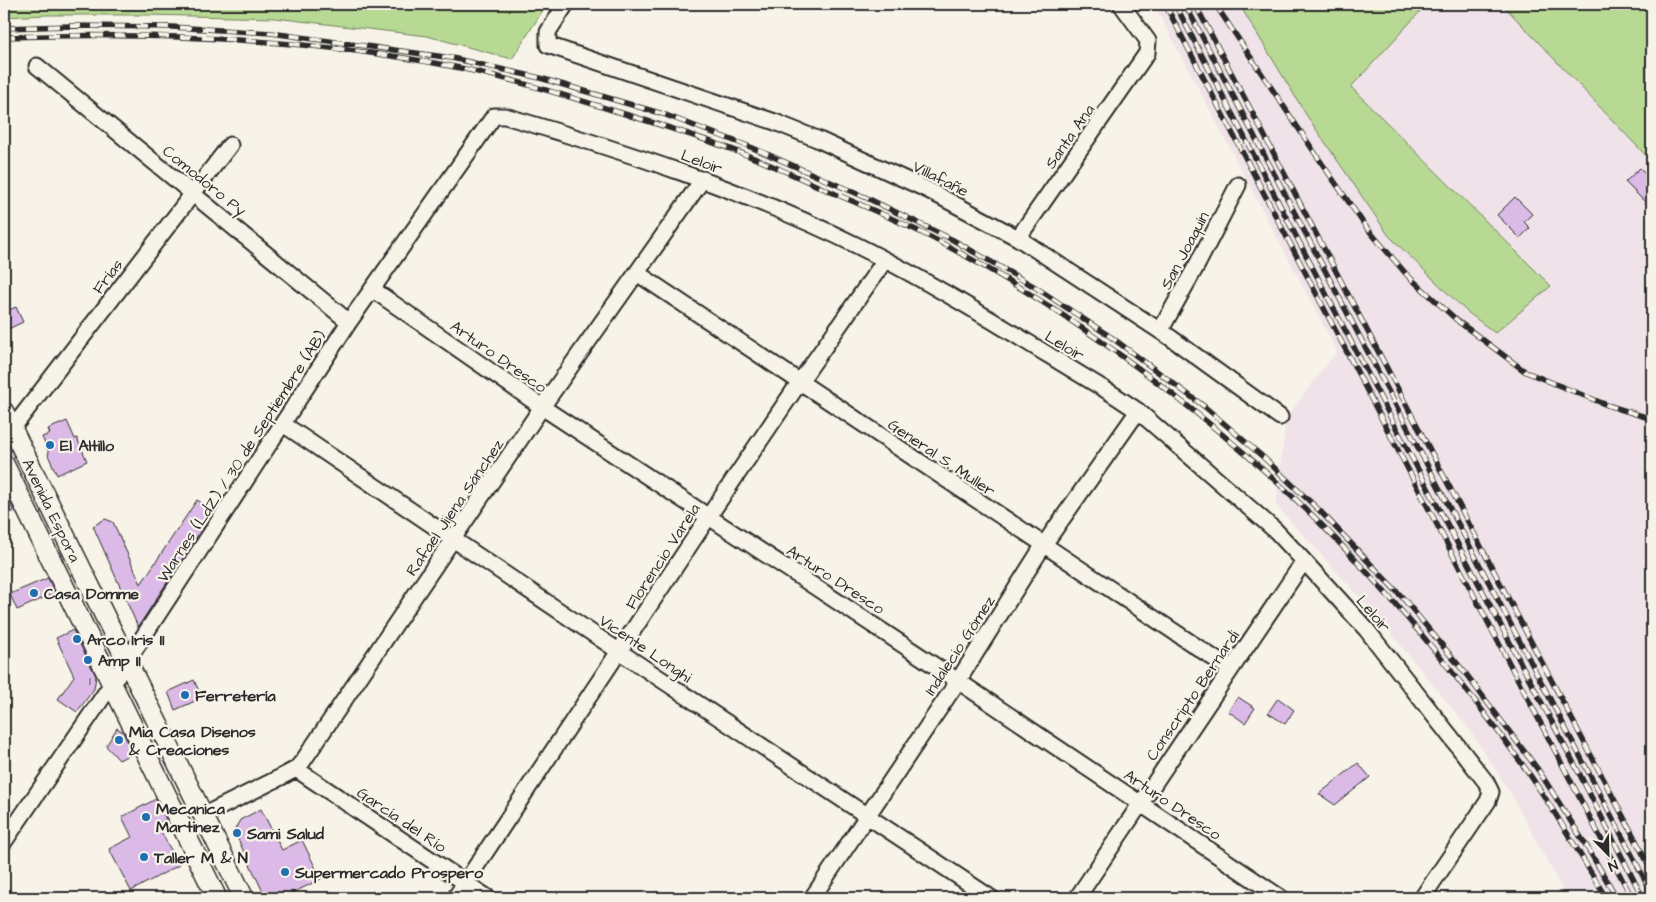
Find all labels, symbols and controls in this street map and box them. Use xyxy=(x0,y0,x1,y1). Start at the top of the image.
street label: Santa Ana xyxy=(1040,100,1100,173)
street label: Comodoro Py xyxy=(157,140,251,222)
street label: Leloir xyxy=(678,144,726,180)
street label: Villafañe xyxy=(909,155,973,202)
street label: San Joaquín xyxy=(1155,208,1215,293)
street label: Frías xyxy=(87,255,128,299)
street label: Arturo Dresco xyxy=(446,315,551,398)
street label: Leloir xyxy=(1041,325,1089,366)
street label: Warnes (LdZ) / 30 de Septiembre (AB) xyxy=(152,326,332,587)
street label: General S. Muller xyxy=(883,414,1000,502)
place label: El Altillo xyxy=(60,435,115,457)
street label: Rafael Jijena Sánchez xyxy=(401,435,509,580)
marker: El Altillo xyxy=(44,439,56,451)
street label: Avenida Espora xyxy=(17,455,86,566)
street label: Florencio Varela xyxy=(620,499,705,614)
street label: Arturo Dresco xyxy=(782,540,889,620)
place label: Casa Domme xyxy=(44,583,139,605)
marker: Casa Domme xyxy=(28,587,40,599)
street label: Leloir xyxy=(1351,590,1396,637)
street label: Indalecio Gómez xyxy=(919,591,1000,700)
street label: Vicente Longhi xyxy=(594,610,697,689)
street label: Conscripto Bernardi xyxy=(1141,626,1245,765)
place label: Arco Iris II xyxy=(87,629,165,651)
marker: Arco Iris II xyxy=(71,633,83,645)
place label: Amp II xyxy=(98,650,141,672)
marker: Amp II xyxy=(82,654,94,666)
house number: 1 xyxy=(89,671,91,691)
place label: Ferretería xyxy=(195,685,276,707)
marker: Ferretería xyxy=(179,689,191,701)
place label: Mia Casa Disenos & Creaciones xyxy=(128,721,256,761)
marker: Mia Casa Disenos & Creaciones xyxy=(113,734,125,746)
street label: Arturo Dresco xyxy=(1119,764,1225,846)
street label: García del Río xyxy=(352,782,451,858)
place label: Mecanica Martinez xyxy=(156,798,226,838)
marker: Mecanica Martinez xyxy=(140,811,152,823)
place label: Sami Salud xyxy=(246,823,325,845)
marker: Sami Salud xyxy=(231,827,243,839)
north arrow xyxy=(1584,830,1634,880)
place label: Taller M & N xyxy=(153,847,248,869)
marker: Taller M & N xyxy=(138,851,150,863)
text: N xyxy=(1605,854,1621,876)
place label: Supermercado Prospero xyxy=(294,862,484,884)
marker: Supermercado Prospero xyxy=(279,866,291,878)

